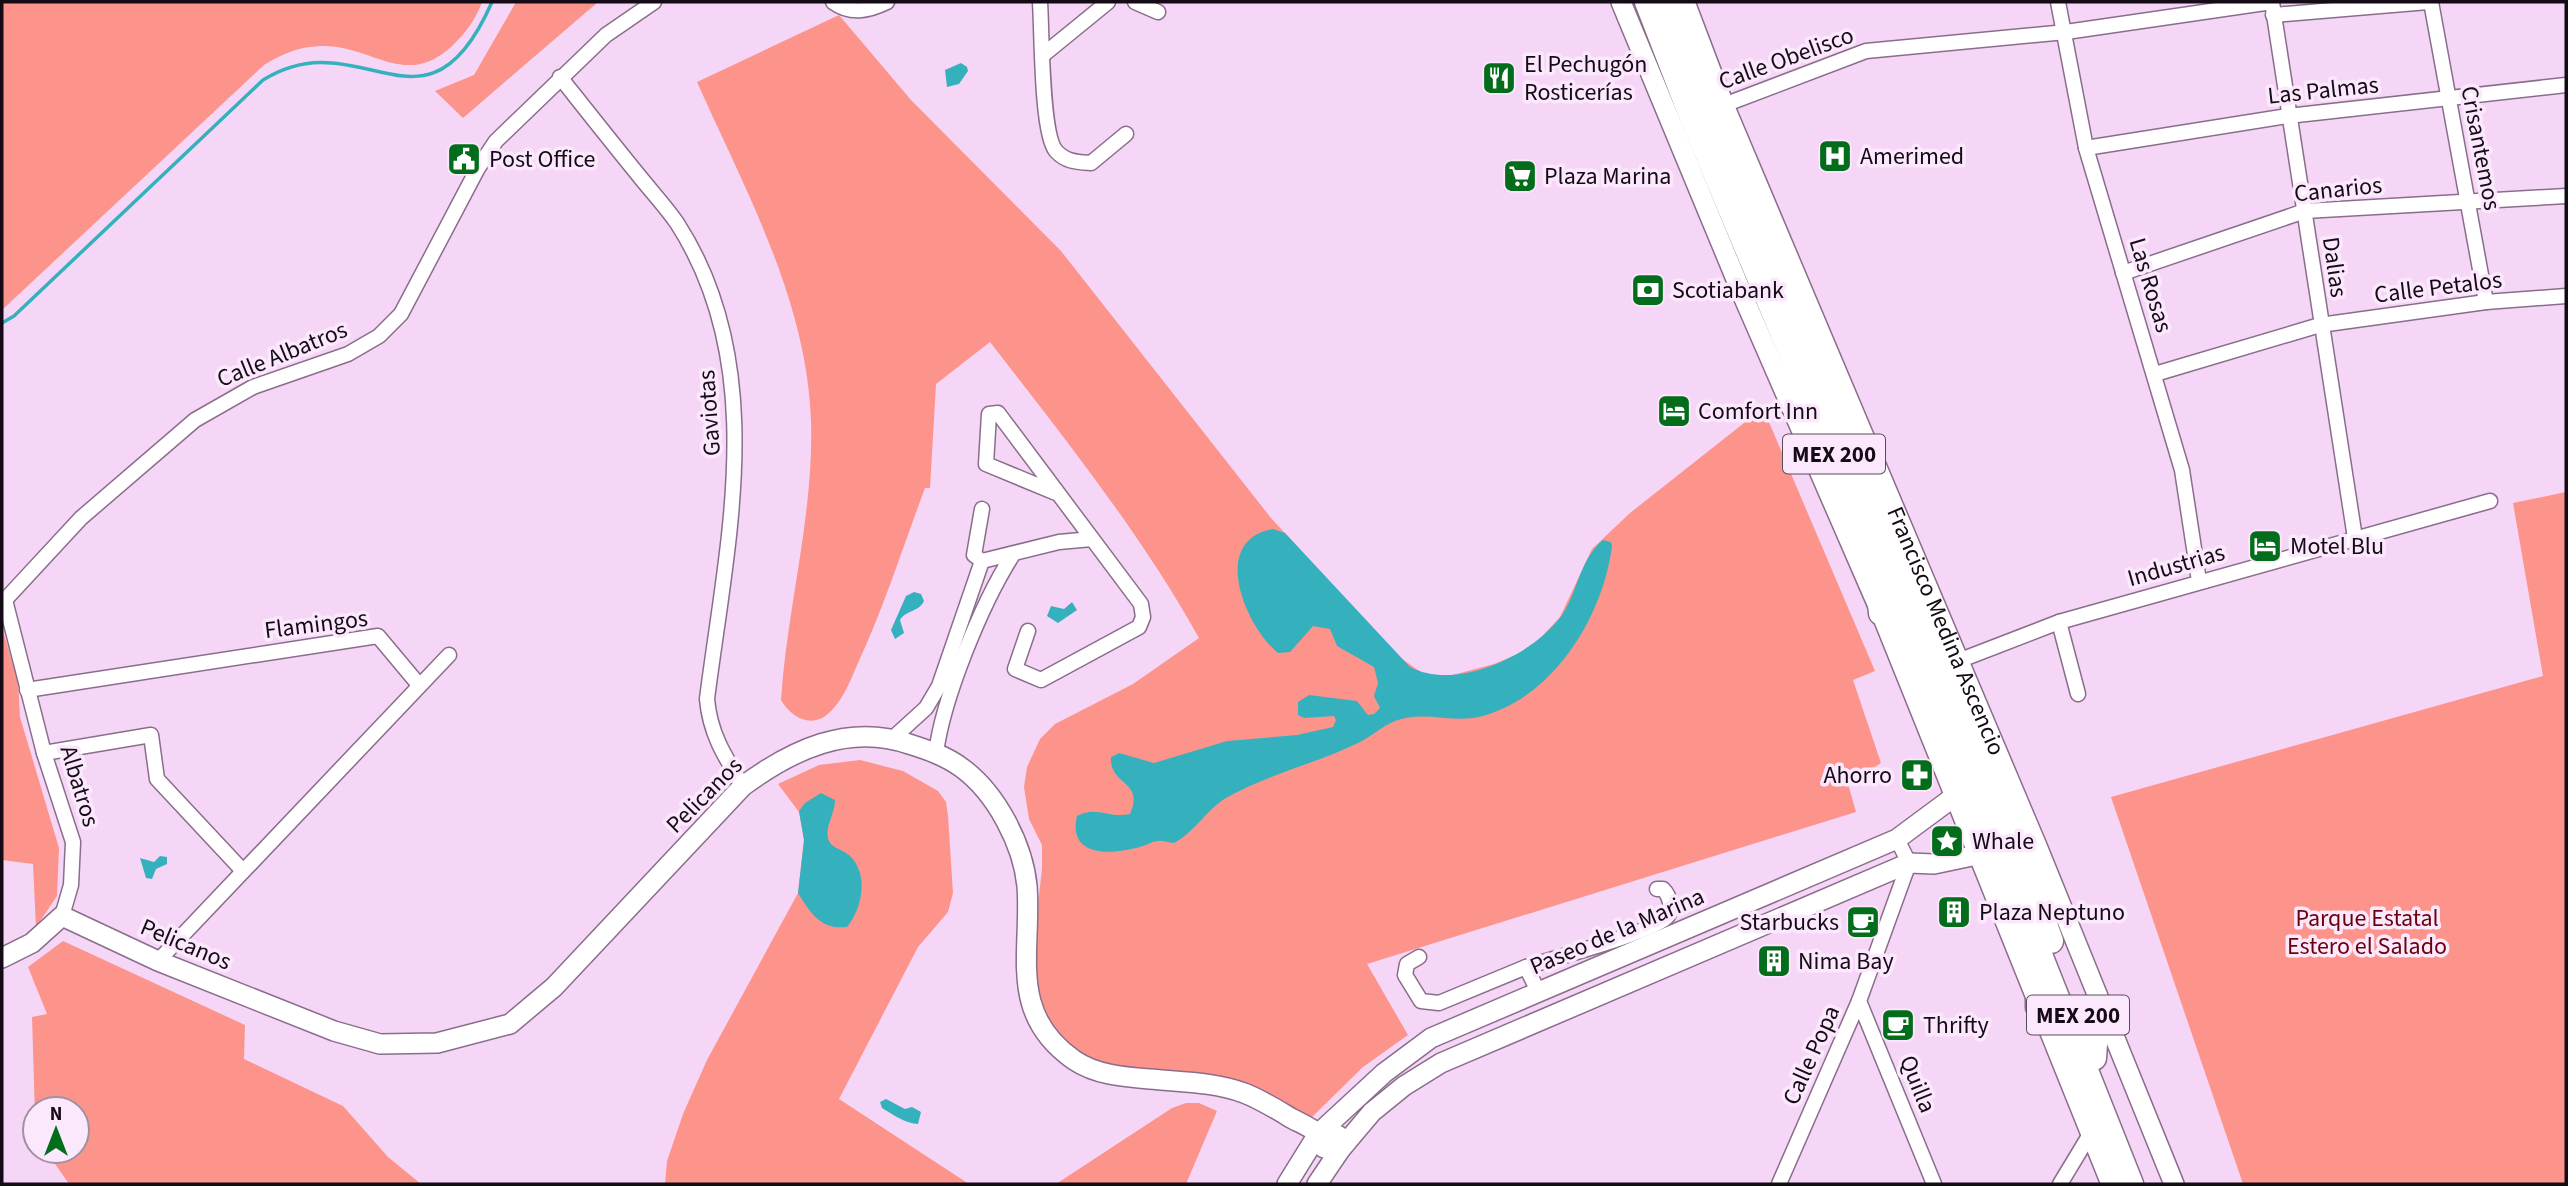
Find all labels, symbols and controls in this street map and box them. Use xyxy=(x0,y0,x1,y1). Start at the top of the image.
street label: Calle Obelisco xyxy=(1714,18,1859,99)
place label: El Pechugón Rosticerías xyxy=(1524,47,1647,110)
restaurant icon: El Pechugón Rosticerías xyxy=(1480,59,1518,97)
street label: Las Palmas xyxy=(2266,67,2380,114)
street label: Crisantemos xyxy=(2451,83,2510,213)
hospital icon: Amerimed xyxy=(1816,137,1854,175)
place label: Amerimed xyxy=(1860,139,1964,174)
public building icon: Post Office xyxy=(445,140,483,178)
place label: Post Office xyxy=(489,142,595,177)
supermarket icon: Plaza Marina xyxy=(1501,157,1539,195)
place label: Plaza Marina xyxy=(1544,159,1671,194)
street label: Canarios xyxy=(2292,167,2384,212)
street label: Las Rosas xyxy=(2120,234,2181,337)
street label: Dalias xyxy=(2313,234,2356,300)
street label: Calle Petalos xyxy=(2372,262,2504,313)
bank icon: Scotiabank xyxy=(1629,271,1667,309)
place label: Scotiabank xyxy=(1672,273,1784,308)
street label: Calle Albatros xyxy=(212,312,353,397)
street label: Gaviotas xyxy=(689,369,730,457)
hotel icon: Comfort Inn xyxy=(1655,392,1693,430)
place label: Comfort Inn xyxy=(1698,394,1818,429)
road number: MEX 200 xyxy=(1783,435,1885,474)
street label: Francisco Medina Ascencio xyxy=(1878,501,2014,761)
hotel icon: Motel Blu xyxy=(2246,527,2284,565)
place label: Motel Blu xyxy=(2290,529,2384,564)
street label: Industrias xyxy=(2123,535,2229,596)
street label: Flamingos xyxy=(262,601,370,648)
street label: Albatros xyxy=(51,741,108,831)
street label: Pelicanos xyxy=(658,749,751,842)
pharmacy icon: Ahorro xyxy=(1898,756,1936,794)
place label: Ahorro xyxy=(1823,758,1892,793)
place icon: Whale xyxy=(1928,822,1966,860)
place label: Whale xyxy=(1972,824,2034,859)
street label: Paseo de la Marina xyxy=(1525,879,1710,984)
building icon: Plaza Neptuno xyxy=(1935,893,1973,931)
place label: Plaza Neptuno xyxy=(1979,895,2125,930)
park label: Parque Estatal Estero el Salado xyxy=(2287,901,2447,964)
cafe icon: Starbucks xyxy=(1844,903,1882,941)
place label: Starbucks xyxy=(1740,905,1839,940)
street label: Pelicanos xyxy=(135,910,237,979)
building icon: Nima Bay xyxy=(1755,942,1793,980)
place label: Nima Bay xyxy=(1798,944,1894,979)
road number: MEX 200 xyxy=(2027,996,2129,1034)
street label: Calle Popa xyxy=(1774,1000,1849,1111)
cafe icon: Thrifty xyxy=(1879,1006,1917,1044)
place label: Thrifty xyxy=(1923,1008,1989,1043)
street label: Quilla xyxy=(1890,1050,1945,1118)
north arrow xyxy=(21,1095,91,1165)
text: N xyxy=(50,1101,62,1128)

